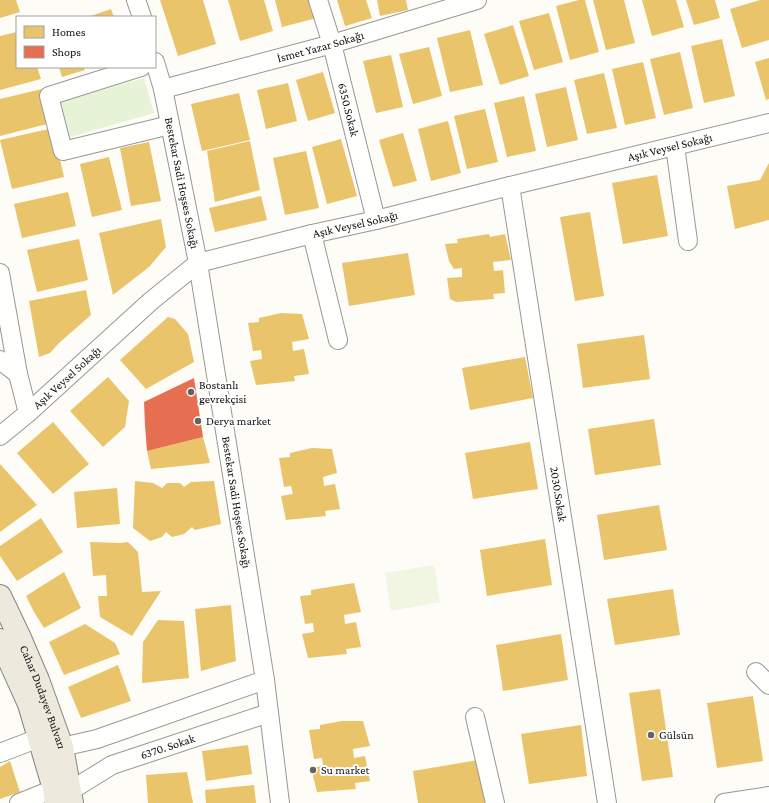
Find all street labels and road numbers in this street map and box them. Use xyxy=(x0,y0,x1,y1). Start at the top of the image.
street label: İsmet Yazar Sokağı xyxy=(275,28,366,65)
street label: 6350.Sokak xyxy=(335,81,362,138)
street label: Bestekar Sadi Hoşses Sokağı xyxy=(162,116,202,250)
street label: Aşık Veysel Sokağı xyxy=(626,130,714,164)
street label: Aşık Veysel Sokağı xyxy=(311,208,399,241)
street label: Aşık Veysel Sokağı xyxy=(30,343,104,412)
street label: Bestekar Sadi Hoşses Sokağı xyxy=(219,435,254,569)
street label: 2030.Sokak xyxy=(547,465,570,523)
street label: Cahar Dudayev Bulvarı xyxy=(17,643,69,750)
street label: 6370. Sokak xyxy=(139,731,197,762)

